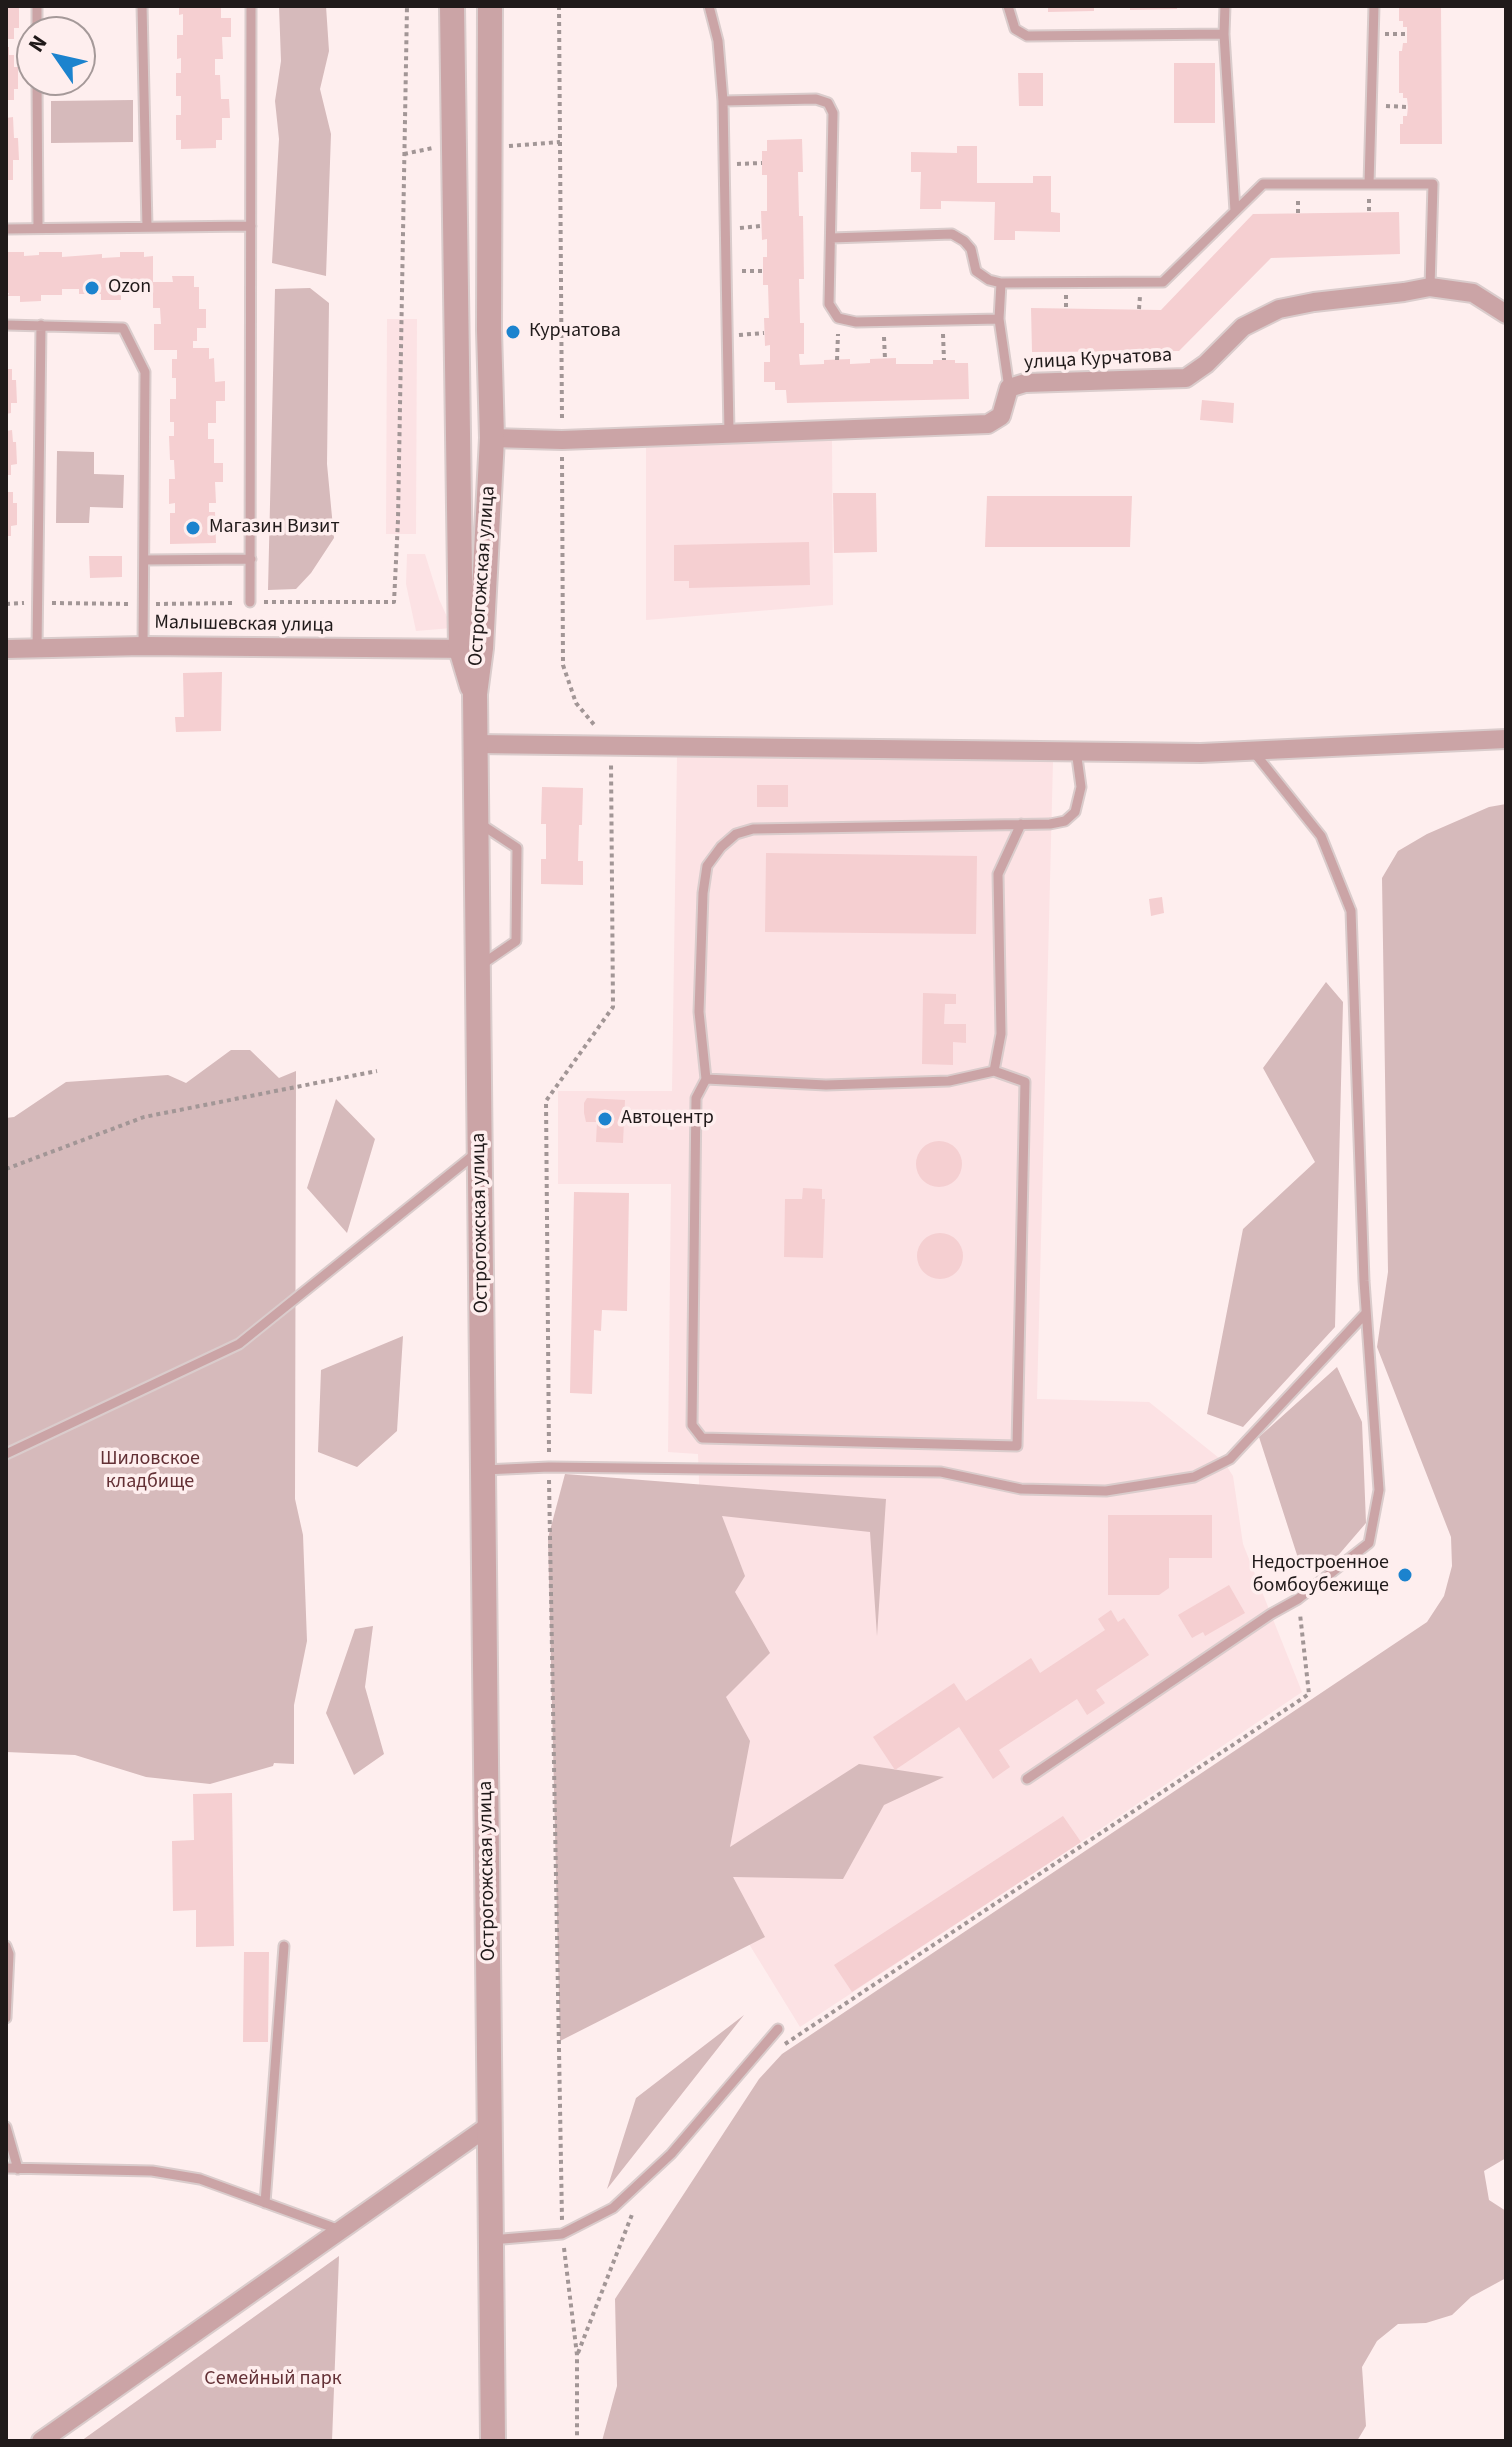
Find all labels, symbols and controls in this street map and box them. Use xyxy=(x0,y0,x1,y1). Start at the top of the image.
north arrow xyxy=(16,16,96,96)
text: N xyxy=(20,29,55,59)
place label: Ozon xyxy=(108,276,151,300)
marker: Ozon xyxy=(83,279,101,297)
place label: Курчатова xyxy=(529,320,621,344)
marker: Курчатова xyxy=(504,323,522,341)
street label: улица Курчатова xyxy=(1023,344,1173,376)
street label: Острогожская улица xyxy=(465,485,501,667)
place label: Магазин Визит xyxy=(209,516,340,540)
marker: Магазин Визит xyxy=(184,519,202,537)
street label: Малышевская улица xyxy=(154,611,334,639)
place label: Автоцентр xyxy=(621,1107,714,1131)
marker: Автоцентр xyxy=(596,1110,614,1128)
street label: Острогожская улица xyxy=(467,1133,495,1313)
park label: Шиловское кладбище xyxy=(100,1448,200,1495)
place label: Недостроенное бомбоубежище xyxy=(1251,1552,1389,1599)
marker: Недостроенное бомбоубежище xyxy=(1396,1566,1414,1584)
street label: Острогожская улица xyxy=(474,1781,502,1961)
park label: Семейный парк xyxy=(204,2368,342,2392)

